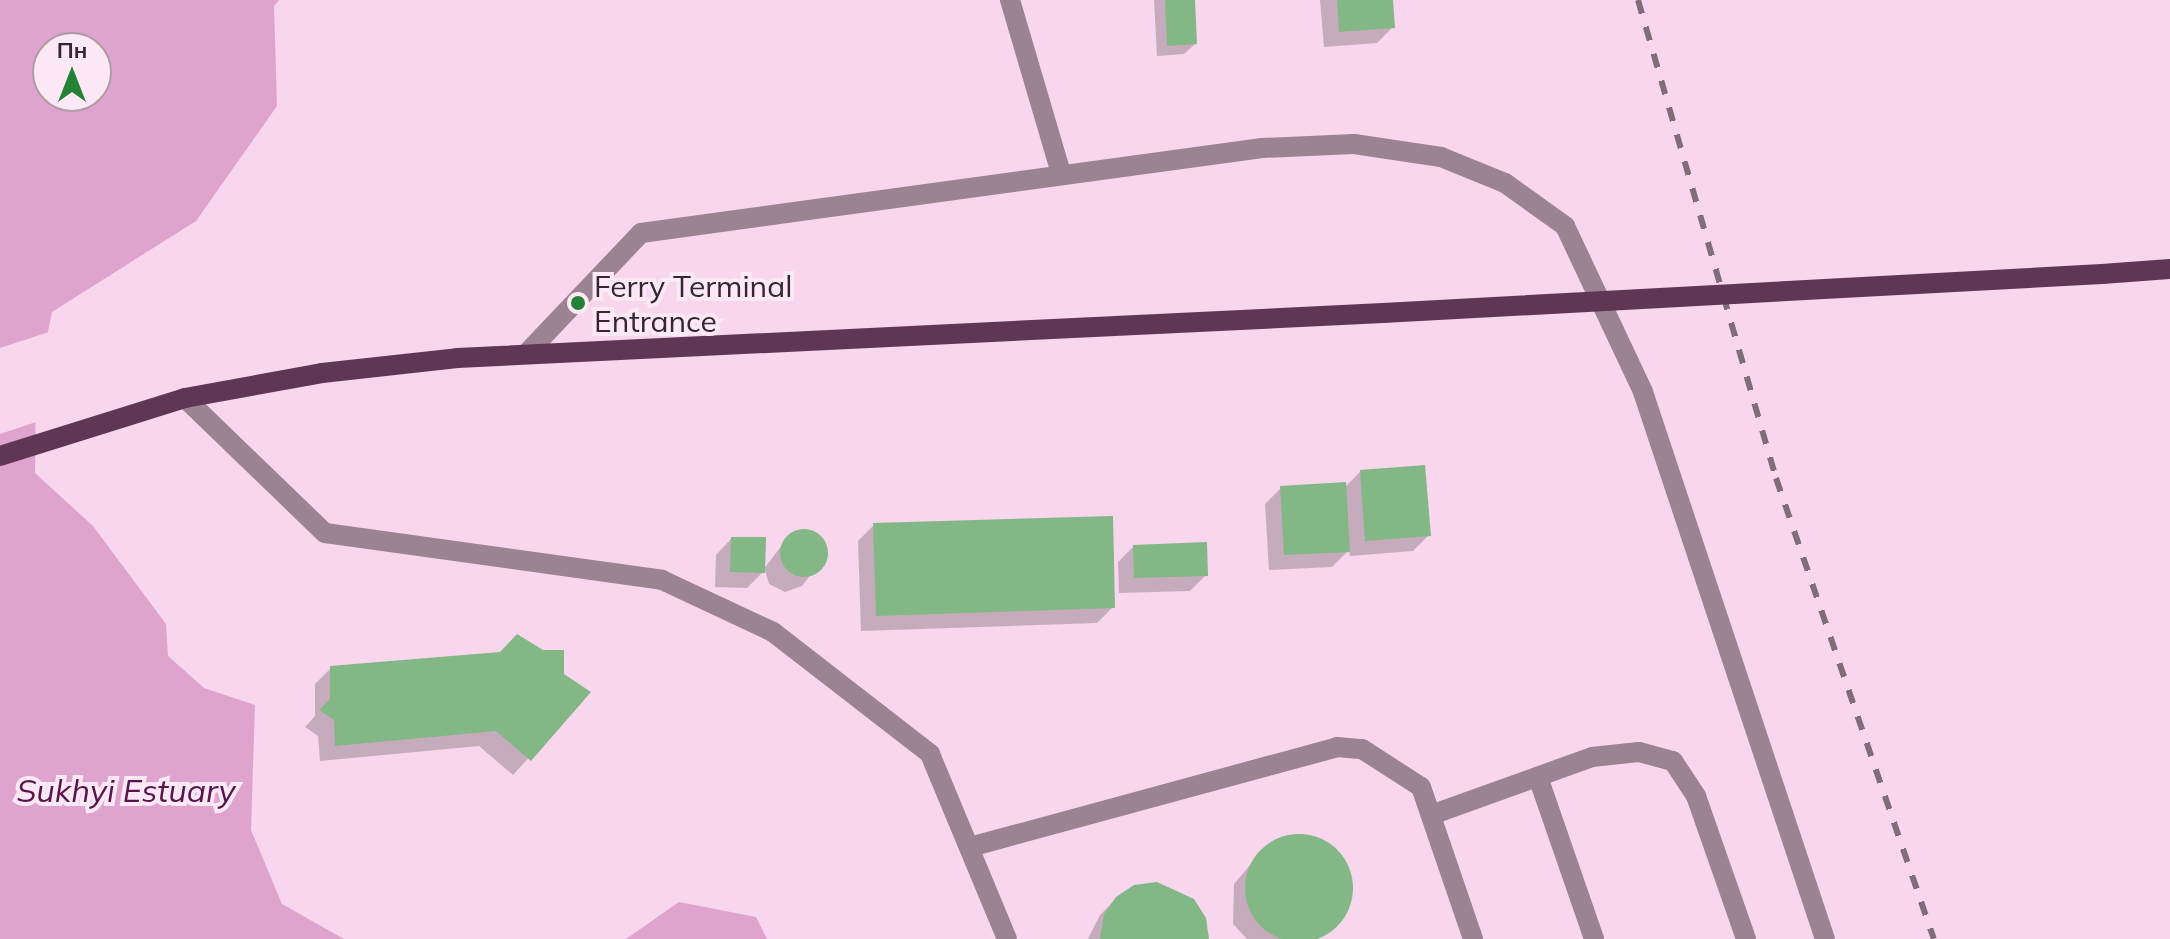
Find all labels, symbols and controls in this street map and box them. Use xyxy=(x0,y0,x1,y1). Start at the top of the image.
north arrow xyxy=(32,32,112,112)
text: Пн xyxy=(57,36,87,64)
place label: Ferry Terminal Entrance xyxy=(594,268,792,338)
marker: Ferry Terminal Entrance xyxy=(569,294,587,312)
water label: Sukhyi Estuary xyxy=(16,771,236,809)

